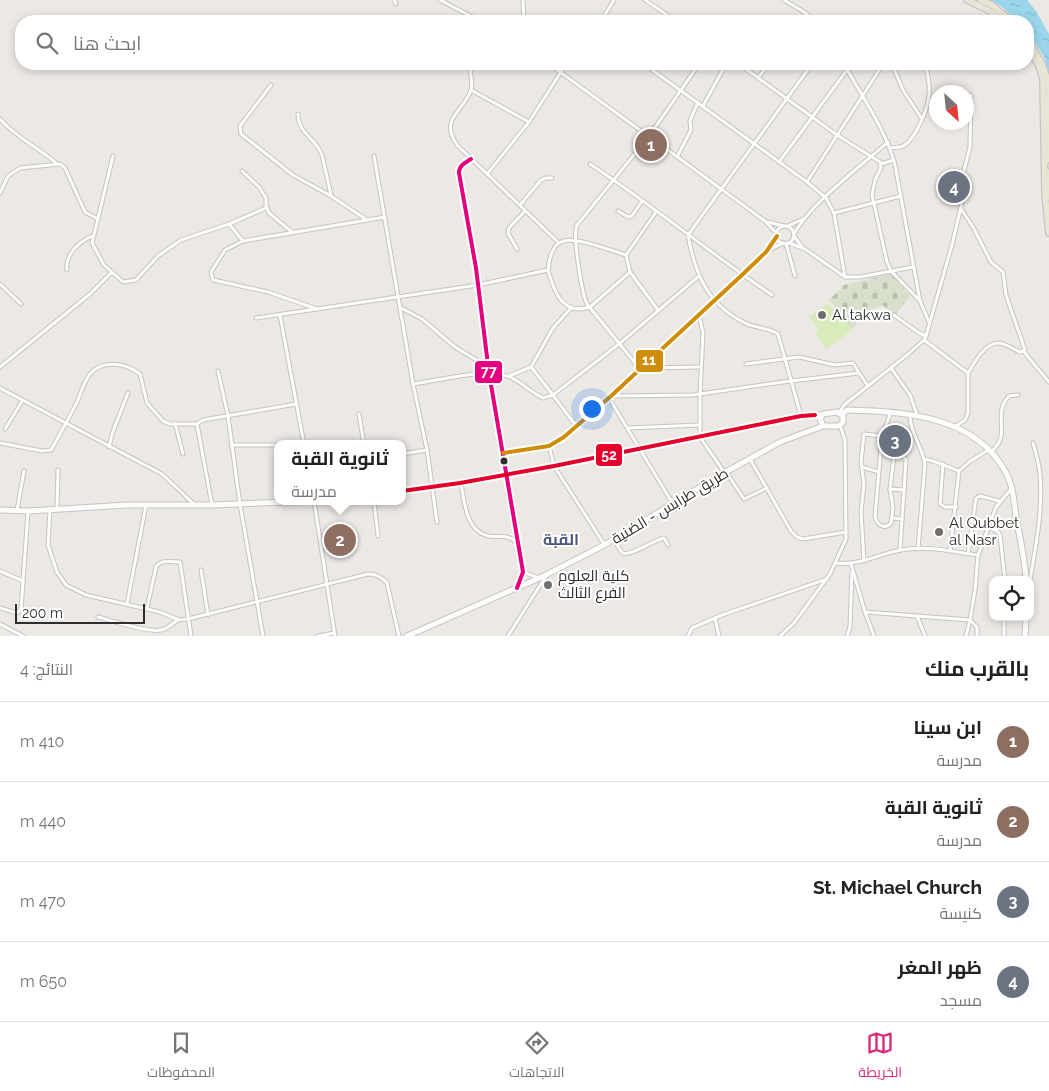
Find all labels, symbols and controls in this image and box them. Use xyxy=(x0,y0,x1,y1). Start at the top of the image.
search box xyxy=(15,15,1034,70)
icon: search xyxy=(33,29,61,57)
text: ابحث هنا xyxy=(73,32,141,54)
north arrow xyxy=(929,85,974,130)
pin: 1 xyxy=(635,126,667,164)
pin: 4 xyxy=(938,168,970,206)
place label: Al takwa xyxy=(832,306,891,324)
marker: Al takwa xyxy=(816,309,828,321)
line badge: 11 xyxy=(635,349,664,373)
text: 11 xyxy=(642,352,656,368)
line badge: 77 xyxy=(474,360,503,384)
text: 77 xyxy=(481,363,497,379)
your location xyxy=(579,396,605,422)
pin: 3 xyxy=(879,422,911,460)
popup xyxy=(274,440,406,505)
line badge: 52 xyxy=(595,443,623,467)
text: ثانوية القبة xyxy=(291,447,389,469)
text: 52 xyxy=(601,447,617,463)
unlabelled marker xyxy=(499,456,509,466)
street label: طريق طرابس - الضنية xyxy=(608,464,732,549)
text: مدرسة xyxy=(291,482,337,501)
place label: Al Qubbet al Nasr xyxy=(949,514,1019,549)
pin: 2 xyxy=(324,521,356,559)
marker: Al Qubbet al Nasr xyxy=(933,526,945,538)
district label: القبة xyxy=(543,530,579,549)
place label: كلية العلوم الفرع الثالث xyxy=(558,567,629,604)
map controls xyxy=(989,576,1034,621)
button: locate xyxy=(989,576,1034,621)
marker: كلية العلوم الفرع الثالث xyxy=(542,579,554,591)
scale bar xyxy=(15,601,145,624)
text: 200 m xyxy=(22,605,63,621)
text: بالقرب منك xyxy=(925,656,1029,681)
text: النتائج: 4 xyxy=(20,660,73,679)
text: ابن سينا xyxy=(913,716,982,738)
text: 410 m xyxy=(20,732,64,751)
text: 1 xyxy=(1009,732,1017,751)
text: مدرسة xyxy=(936,751,982,770)
text: ثانوية القبة xyxy=(885,796,982,818)
text: 440 m xyxy=(20,812,66,831)
text: 2 xyxy=(1008,812,1018,831)
text: مدرسة xyxy=(936,831,982,850)
text: St. Michael Church xyxy=(813,876,982,898)
text: 470 m xyxy=(20,892,66,911)
text: 3 xyxy=(1009,892,1017,911)
text: كنيسة xyxy=(940,904,982,923)
text: ظهر المغر xyxy=(898,956,982,978)
text: 650 m xyxy=(20,972,67,991)
text: 4 xyxy=(1008,972,1018,991)
text: مسجد xyxy=(940,991,982,1010)
tab: المحفوظات xyxy=(147,1029,215,1085)
tab: الاتجاهات xyxy=(509,1029,564,1085)
tab: الخريطة xyxy=(858,1029,902,1085)

